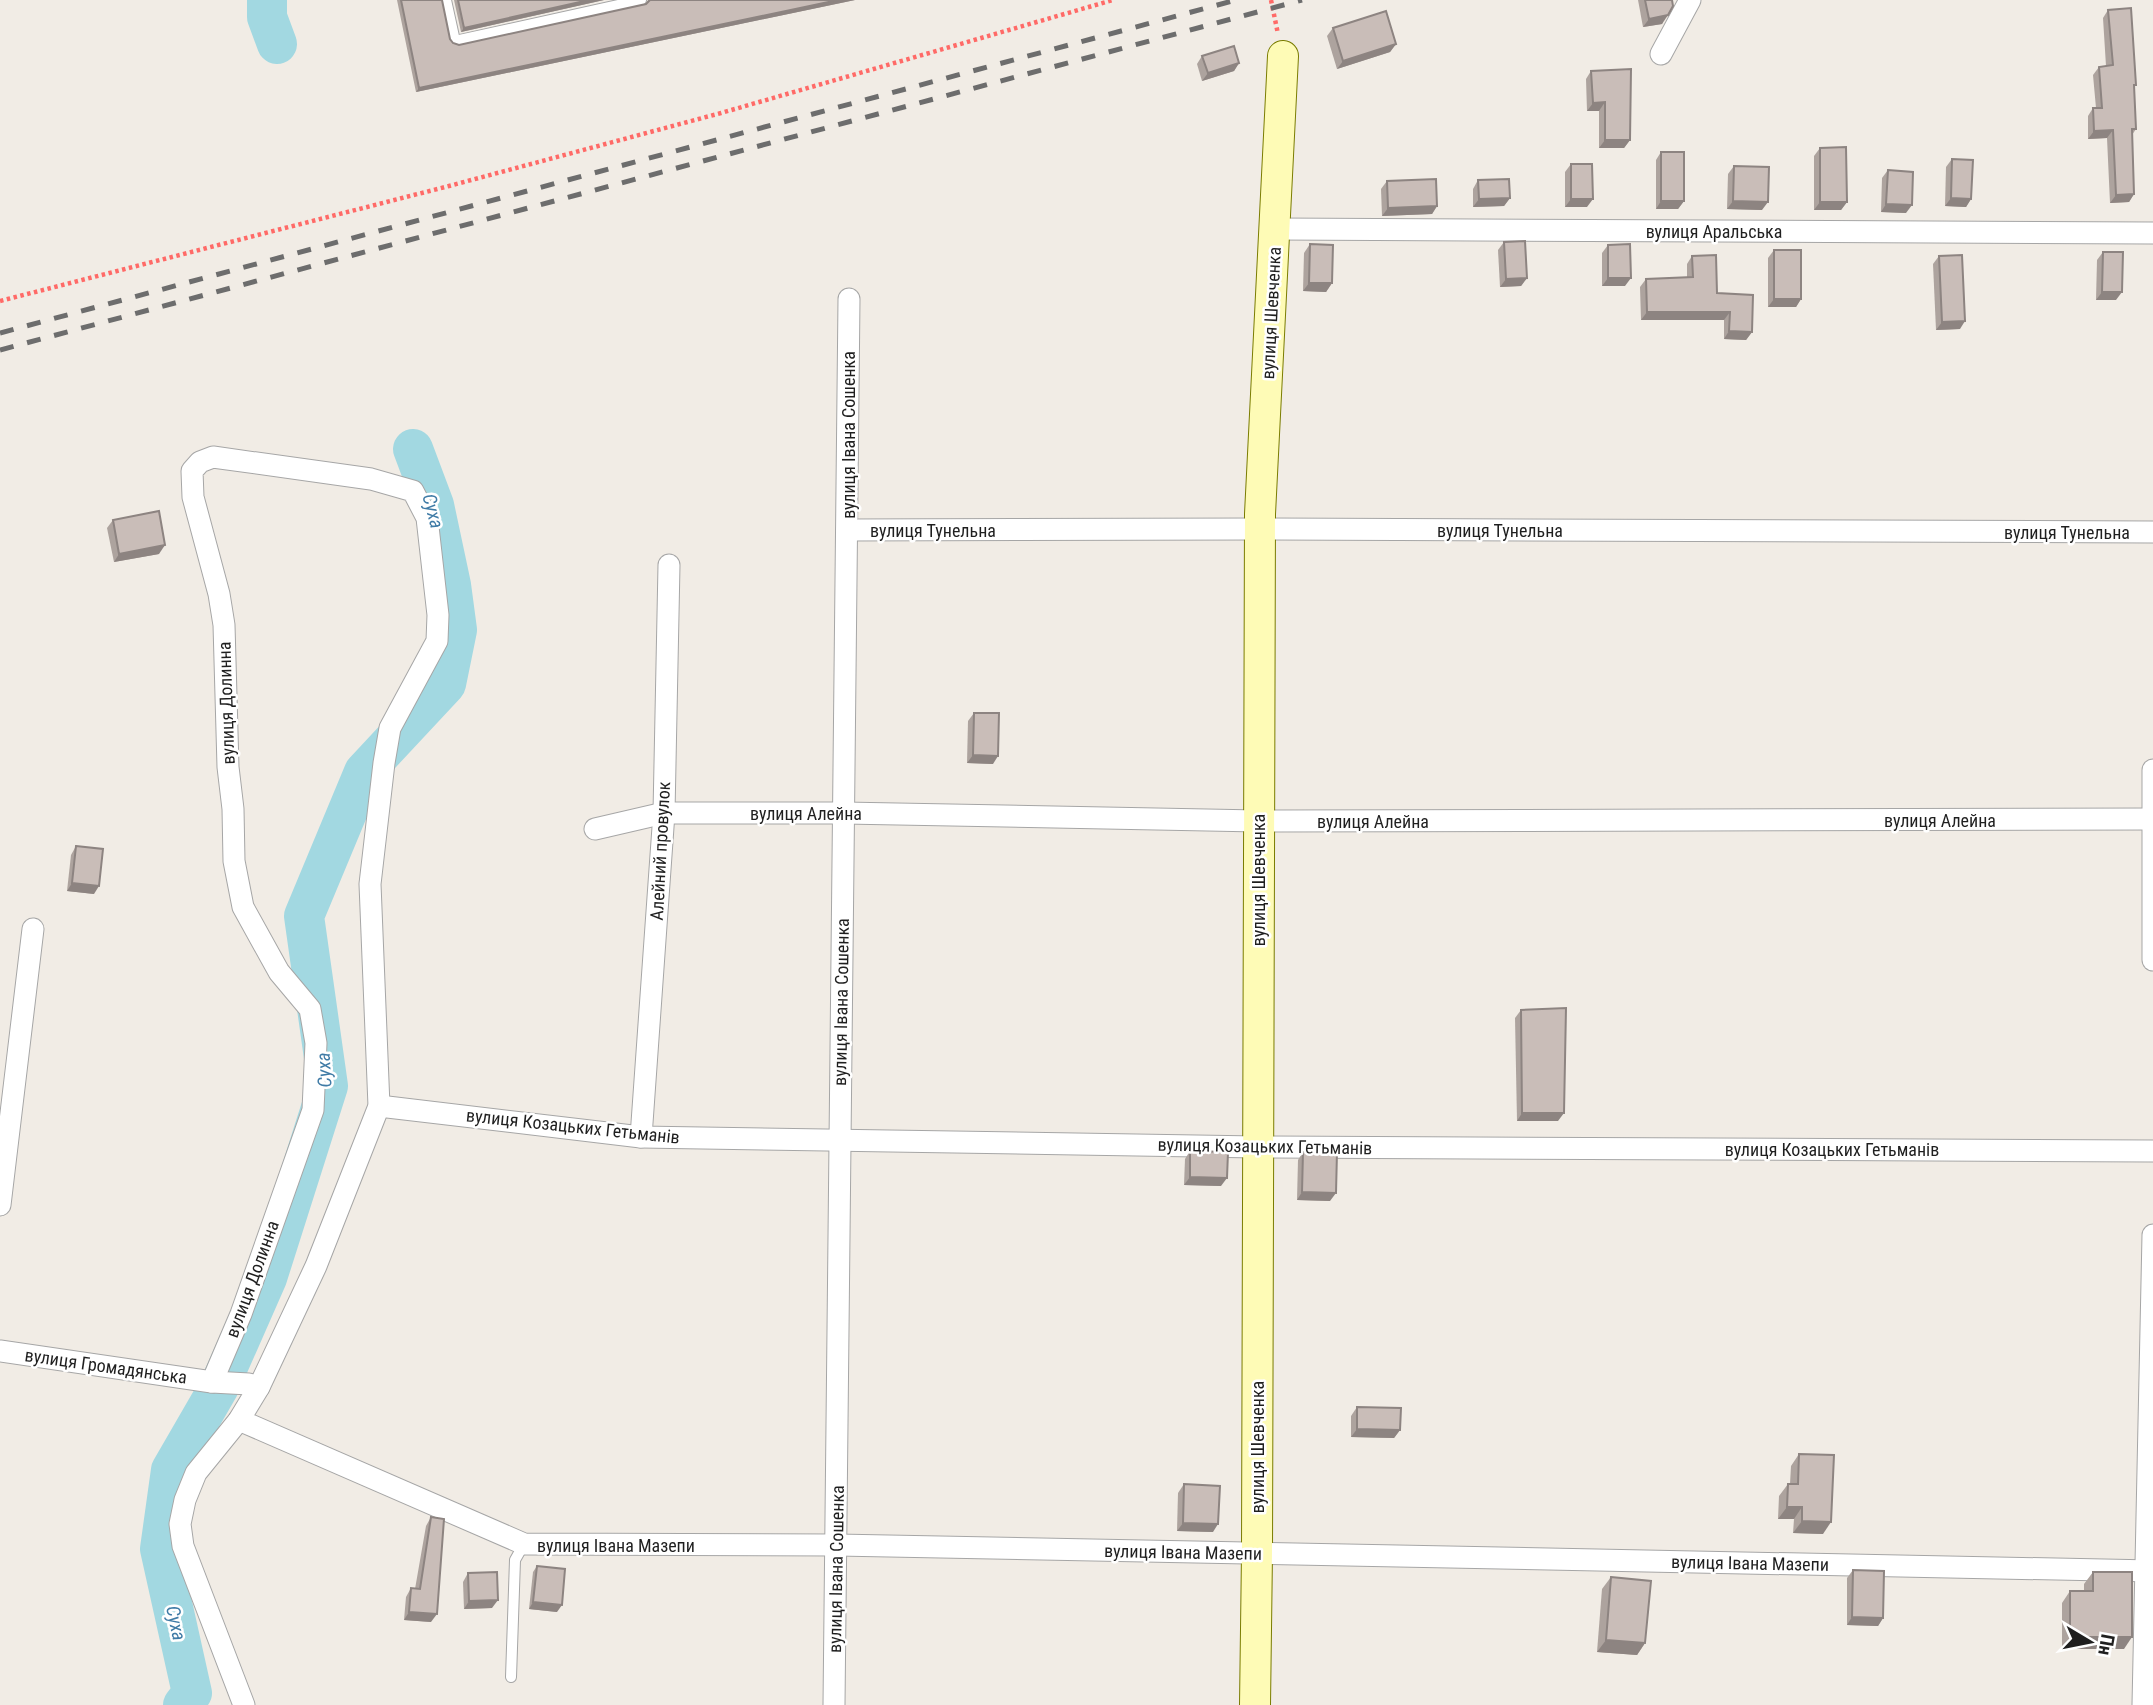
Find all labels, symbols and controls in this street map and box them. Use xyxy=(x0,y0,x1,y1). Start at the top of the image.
street label: вулиця Аральська xyxy=(1646,221,1782,242)
street label: вулиця Шевченка xyxy=(1257,246,1285,380)
street label: вулиця Івана Сошенка xyxy=(838,351,859,519)
water label: Суха xyxy=(417,491,449,531)
street label: вулиця Тунельна xyxy=(870,520,996,541)
street label: вулиця Тунельна xyxy=(1437,520,1563,541)
street label: вулиця Тунельна xyxy=(2004,522,2130,543)
street label: вулиця Долинна xyxy=(213,641,239,765)
street label: Алейний провулок xyxy=(646,781,674,921)
street label: вулиця Алейна xyxy=(750,803,862,824)
street label: вулиця Алейна xyxy=(1884,810,1996,831)
street label: вулиця Алейна xyxy=(1317,811,1429,832)
street label: вулиця Шевченка xyxy=(1248,814,1269,946)
street label: вулиця Івана Сошенка xyxy=(829,918,853,1086)
water label: Суха xyxy=(312,1052,336,1088)
street label: вулиця Козацьких Гетьманів xyxy=(465,1104,681,1148)
street label: вулиця Козацьких Гетьманів xyxy=(1158,1134,1372,1158)
street label: вулиця Козацьких Гетьманів xyxy=(1725,1139,1939,1160)
street label: вулиця Долинна xyxy=(221,1218,283,1340)
street label: вулиця Громадянська xyxy=(24,1344,188,1388)
street label: вулиця Шевченка xyxy=(1247,1381,1268,1513)
street label: вулиця Івана Сошенка xyxy=(824,1485,848,1653)
street label: вулиця Івана Мазепи xyxy=(537,1535,695,1556)
street label: вулиця Івана Мазепи xyxy=(1104,1540,1262,1564)
street label: вулиця Івана Мазепи xyxy=(1671,1551,1829,1575)
water label: Суха xyxy=(161,1603,191,1643)
north arrow xyxy=(2055,1607,2125,1677)
text: Пн xyxy=(2093,1632,2119,1657)

